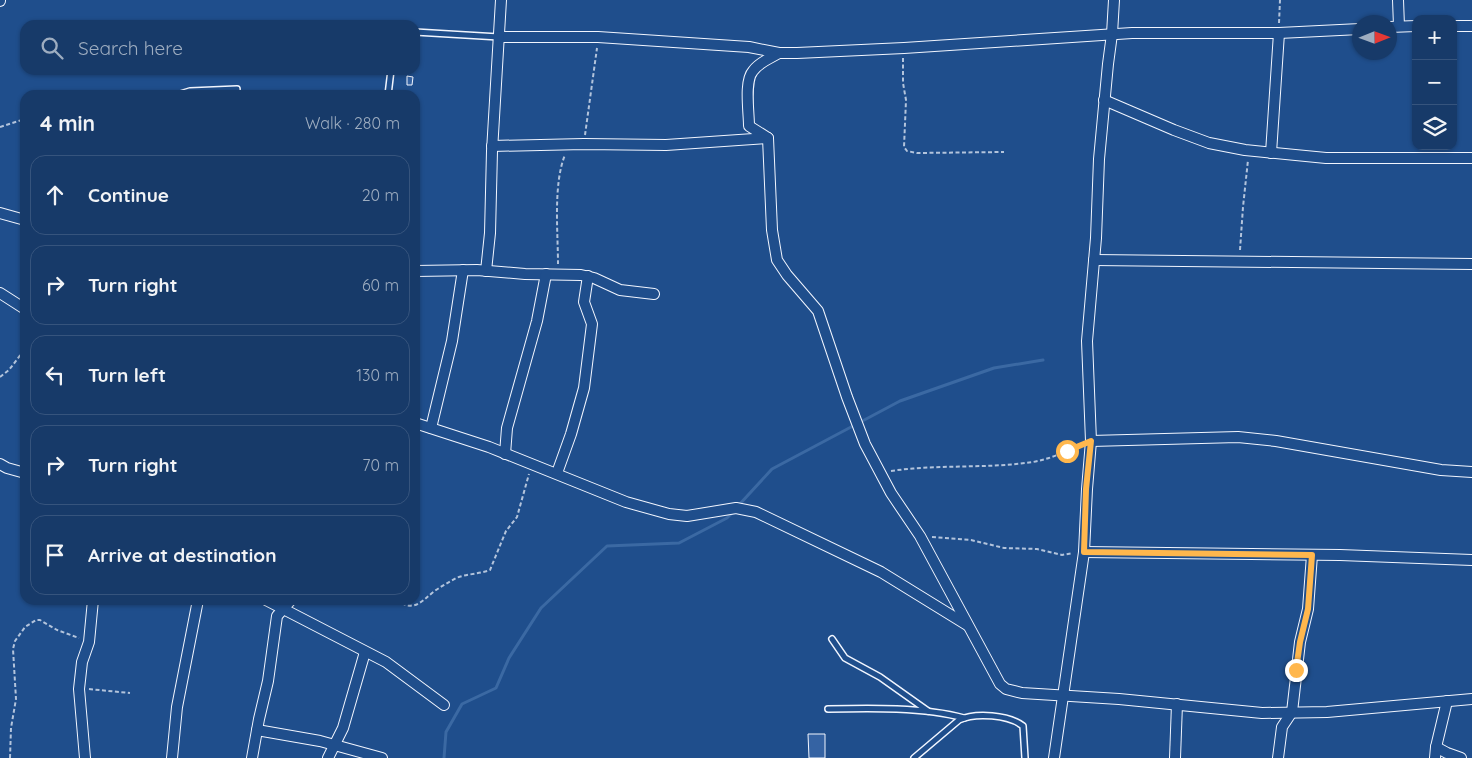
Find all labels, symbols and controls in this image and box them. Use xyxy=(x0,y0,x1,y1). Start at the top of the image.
north arrow xyxy=(1352,15,1397,60)
map controls xyxy=(1412,15,1457,150)
button: + xyxy=(1412,15,1457,60)
search box xyxy=(20,20,420,75)
icon: search xyxy=(38,34,66,62)
text: Search here xyxy=(78,36,183,60)
button: − xyxy=(1412,60,1457,105)
button: layers xyxy=(1412,105,1457,150)
text: 4 min xyxy=(40,110,95,136)
text: Walk · 280 m xyxy=(305,113,400,133)
icon: ahead xyxy=(41,181,69,209)
text: Continue xyxy=(88,183,169,207)
text: 20 m xyxy=(362,185,399,205)
icon: right xyxy=(41,271,69,299)
text: Turn right xyxy=(88,273,177,297)
text: 60 m xyxy=(362,275,399,295)
icon: left xyxy=(41,361,69,389)
text: Turn left xyxy=(88,363,166,387)
text: 130 m xyxy=(356,365,399,385)
route start xyxy=(1056,440,1079,463)
icon: right xyxy=(41,451,69,479)
text: Turn right xyxy=(88,453,177,477)
text: 70 m xyxy=(362,455,399,475)
icon: arrive xyxy=(41,541,69,569)
text: Arrive at destination xyxy=(88,543,277,567)
route end xyxy=(1285,659,1308,682)

